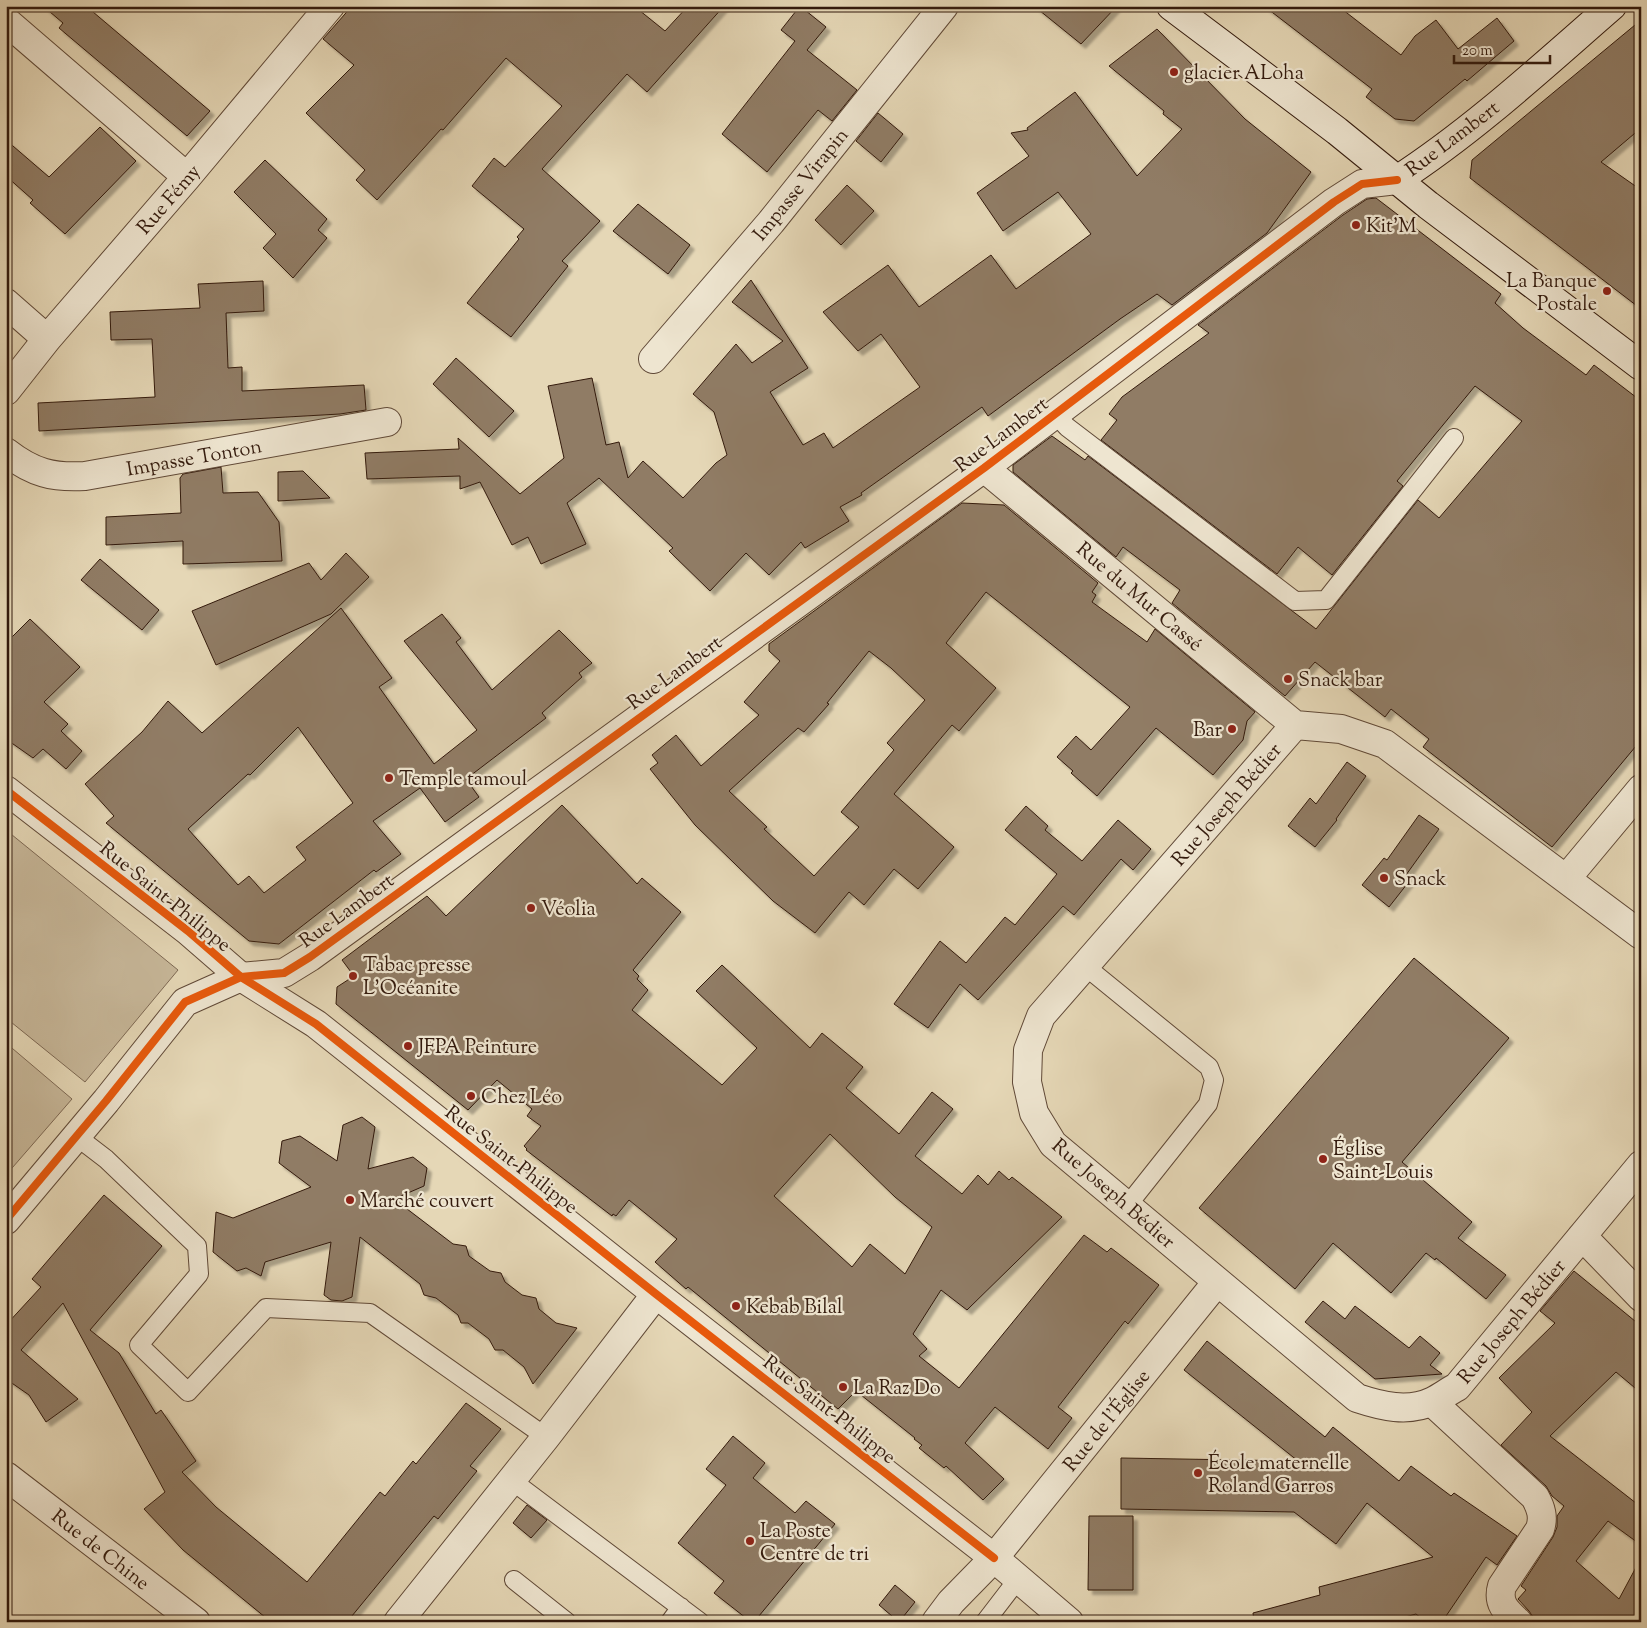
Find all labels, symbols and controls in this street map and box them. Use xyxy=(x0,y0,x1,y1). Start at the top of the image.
scale bar xyxy=(1454,32,1551,64)
text: 20 m xyxy=(1462,41,1493,62)
place label: glacier ALoha xyxy=(1184,60,1304,89)
marker: glacier ALoha xyxy=(1168,66,1180,78)
street label: Rue Lambert xyxy=(1400,95,1507,185)
street label: Impasse Virapin xyxy=(747,123,857,248)
street label: Rue Fémy xyxy=(131,159,209,242)
place label: Kit'M xyxy=(1366,213,1417,242)
marker: Kit'M xyxy=(1350,219,1362,231)
place label: La Banque Postale xyxy=(1506,268,1597,320)
marker: La Banque Postale xyxy=(1601,285,1613,297)
street label: Rue Lambert xyxy=(949,391,1056,481)
street label: Impasse Tonton xyxy=(124,433,265,486)
street label: Rue du Mur Cassé xyxy=(1069,536,1208,660)
street label: Rue Lambert xyxy=(622,630,729,718)
place label: Snack bar xyxy=(1298,667,1383,696)
marker: Snack bar xyxy=(1282,673,1294,685)
place label: Bar xyxy=(1193,717,1222,746)
marker: Bar xyxy=(1226,723,1238,735)
street label: Rue Joseph Bédier xyxy=(1166,737,1290,874)
place label: Temple tamoul xyxy=(399,766,528,795)
marker: Temple tamoul xyxy=(383,772,395,784)
street label: Rue Saint-Philippe xyxy=(92,836,237,960)
place label: Snack xyxy=(1394,866,1447,895)
street label: Rue Lambert xyxy=(294,868,401,956)
marker: Snack xyxy=(1378,872,1390,884)
place label: Véolia xyxy=(541,896,596,925)
marker: Véolia xyxy=(525,902,537,914)
place label: Tabac presse L'Océanite xyxy=(363,952,470,1004)
marker: Tabac presse L'Océanite xyxy=(347,970,359,982)
place label: JFPA Peinture xyxy=(417,1034,537,1063)
marker: JFPA Peinture xyxy=(402,1040,414,1052)
place label: Chez Léo xyxy=(481,1084,562,1113)
marker: Chez Léo xyxy=(465,1090,477,1102)
street label: Rue Saint-Philippe xyxy=(438,1100,583,1222)
street label: Rue Joseph Bédier xyxy=(1044,1133,1181,1257)
place label: Église Saint-Louis xyxy=(1333,1135,1433,1188)
marker: Église Saint-Louis xyxy=(1317,1153,1329,1165)
place label: Marché couvert xyxy=(360,1188,494,1217)
marker: Marché couvert xyxy=(344,1194,356,1206)
street label: Rue Joseph Bédier xyxy=(1452,1253,1574,1391)
place label: Kebab Bilal xyxy=(746,1294,843,1323)
marker: Kebab Bilal xyxy=(730,1300,742,1312)
street label: Rue Saint-Philippe xyxy=(756,1350,901,1472)
street label: Rue de l'Église xyxy=(1057,1363,1158,1479)
place label: La Raz Do xyxy=(853,1375,941,1404)
marker: La Raz Do xyxy=(837,1381,849,1393)
place label: École maternelle Roland Garros xyxy=(1208,1449,1349,1502)
marker: École maternelle Roland Garros xyxy=(1192,1467,1204,1479)
street label: Rue de Chine xyxy=(44,1503,155,1599)
place label: La Poste Centre de tri xyxy=(760,1518,869,1570)
marker: La Poste Centre de tri xyxy=(744,1535,756,1547)

